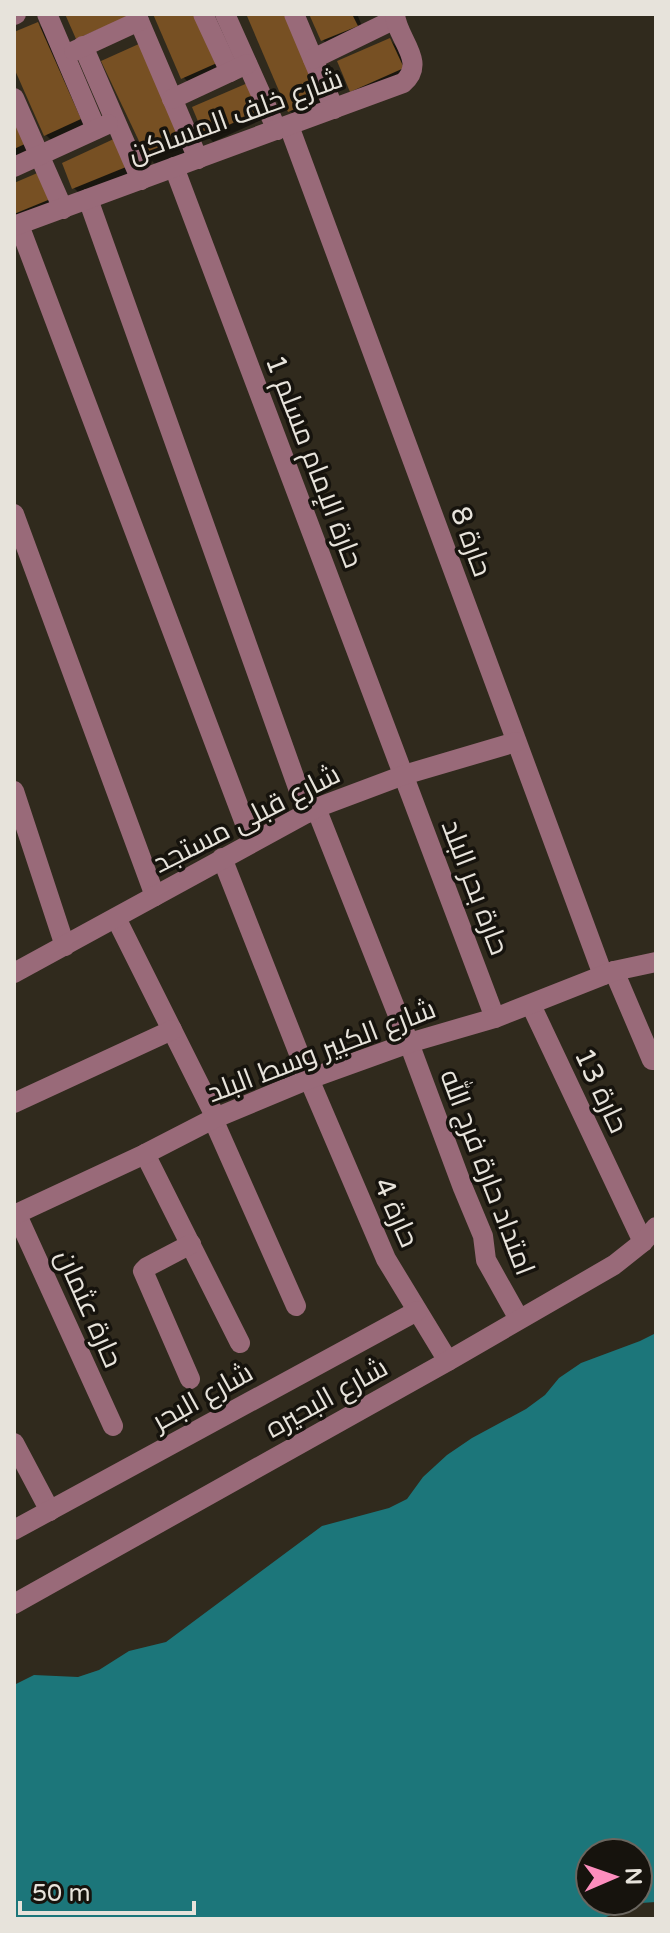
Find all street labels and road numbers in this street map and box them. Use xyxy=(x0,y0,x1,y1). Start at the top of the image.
street label: شارع خلف المساكن xyxy=(123,61,348,172)
street label: حارة الإمام مسلم 1 xyxy=(256,350,370,573)
street label: حارة 8 xyxy=(443,502,499,581)
street label: شارع قبلى مستجد xyxy=(147,757,346,882)
street label: حارة بحر البلد xyxy=(434,815,516,960)
street label: شارع الكبير وسط البلد xyxy=(202,992,441,1111)
street label: حارة 13 xyxy=(567,1042,636,1138)
street label: امتداد حارة فرج الله xyxy=(431,1064,544,1280)
street label: حارة 4 xyxy=(366,1172,426,1252)
street label: حارة عثمان xyxy=(48,1244,130,1373)
street label: شارع البحيره xyxy=(259,1350,394,1446)
street label: شارع البحر xyxy=(144,1355,259,1440)

